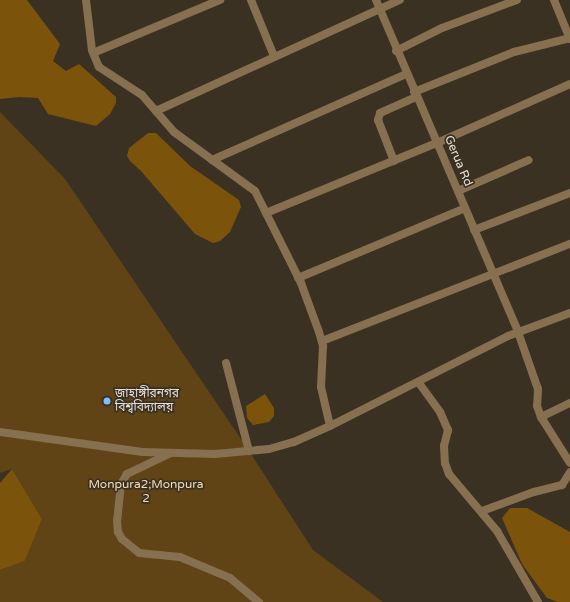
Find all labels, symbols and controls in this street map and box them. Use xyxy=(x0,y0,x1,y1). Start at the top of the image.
street label: Gerua Rd xyxy=(441,133,475,189)
place label: জাহাঙ্গীরনগর বিশ্ববিদ্যালয় xyxy=(115,387,179,415)
marker: জাহাঙ্গীরনগর বিশ্ববিদ্যালয় xyxy=(102,396,112,406)
park label: Monpura2;Monpura 2 xyxy=(88,478,204,506)

